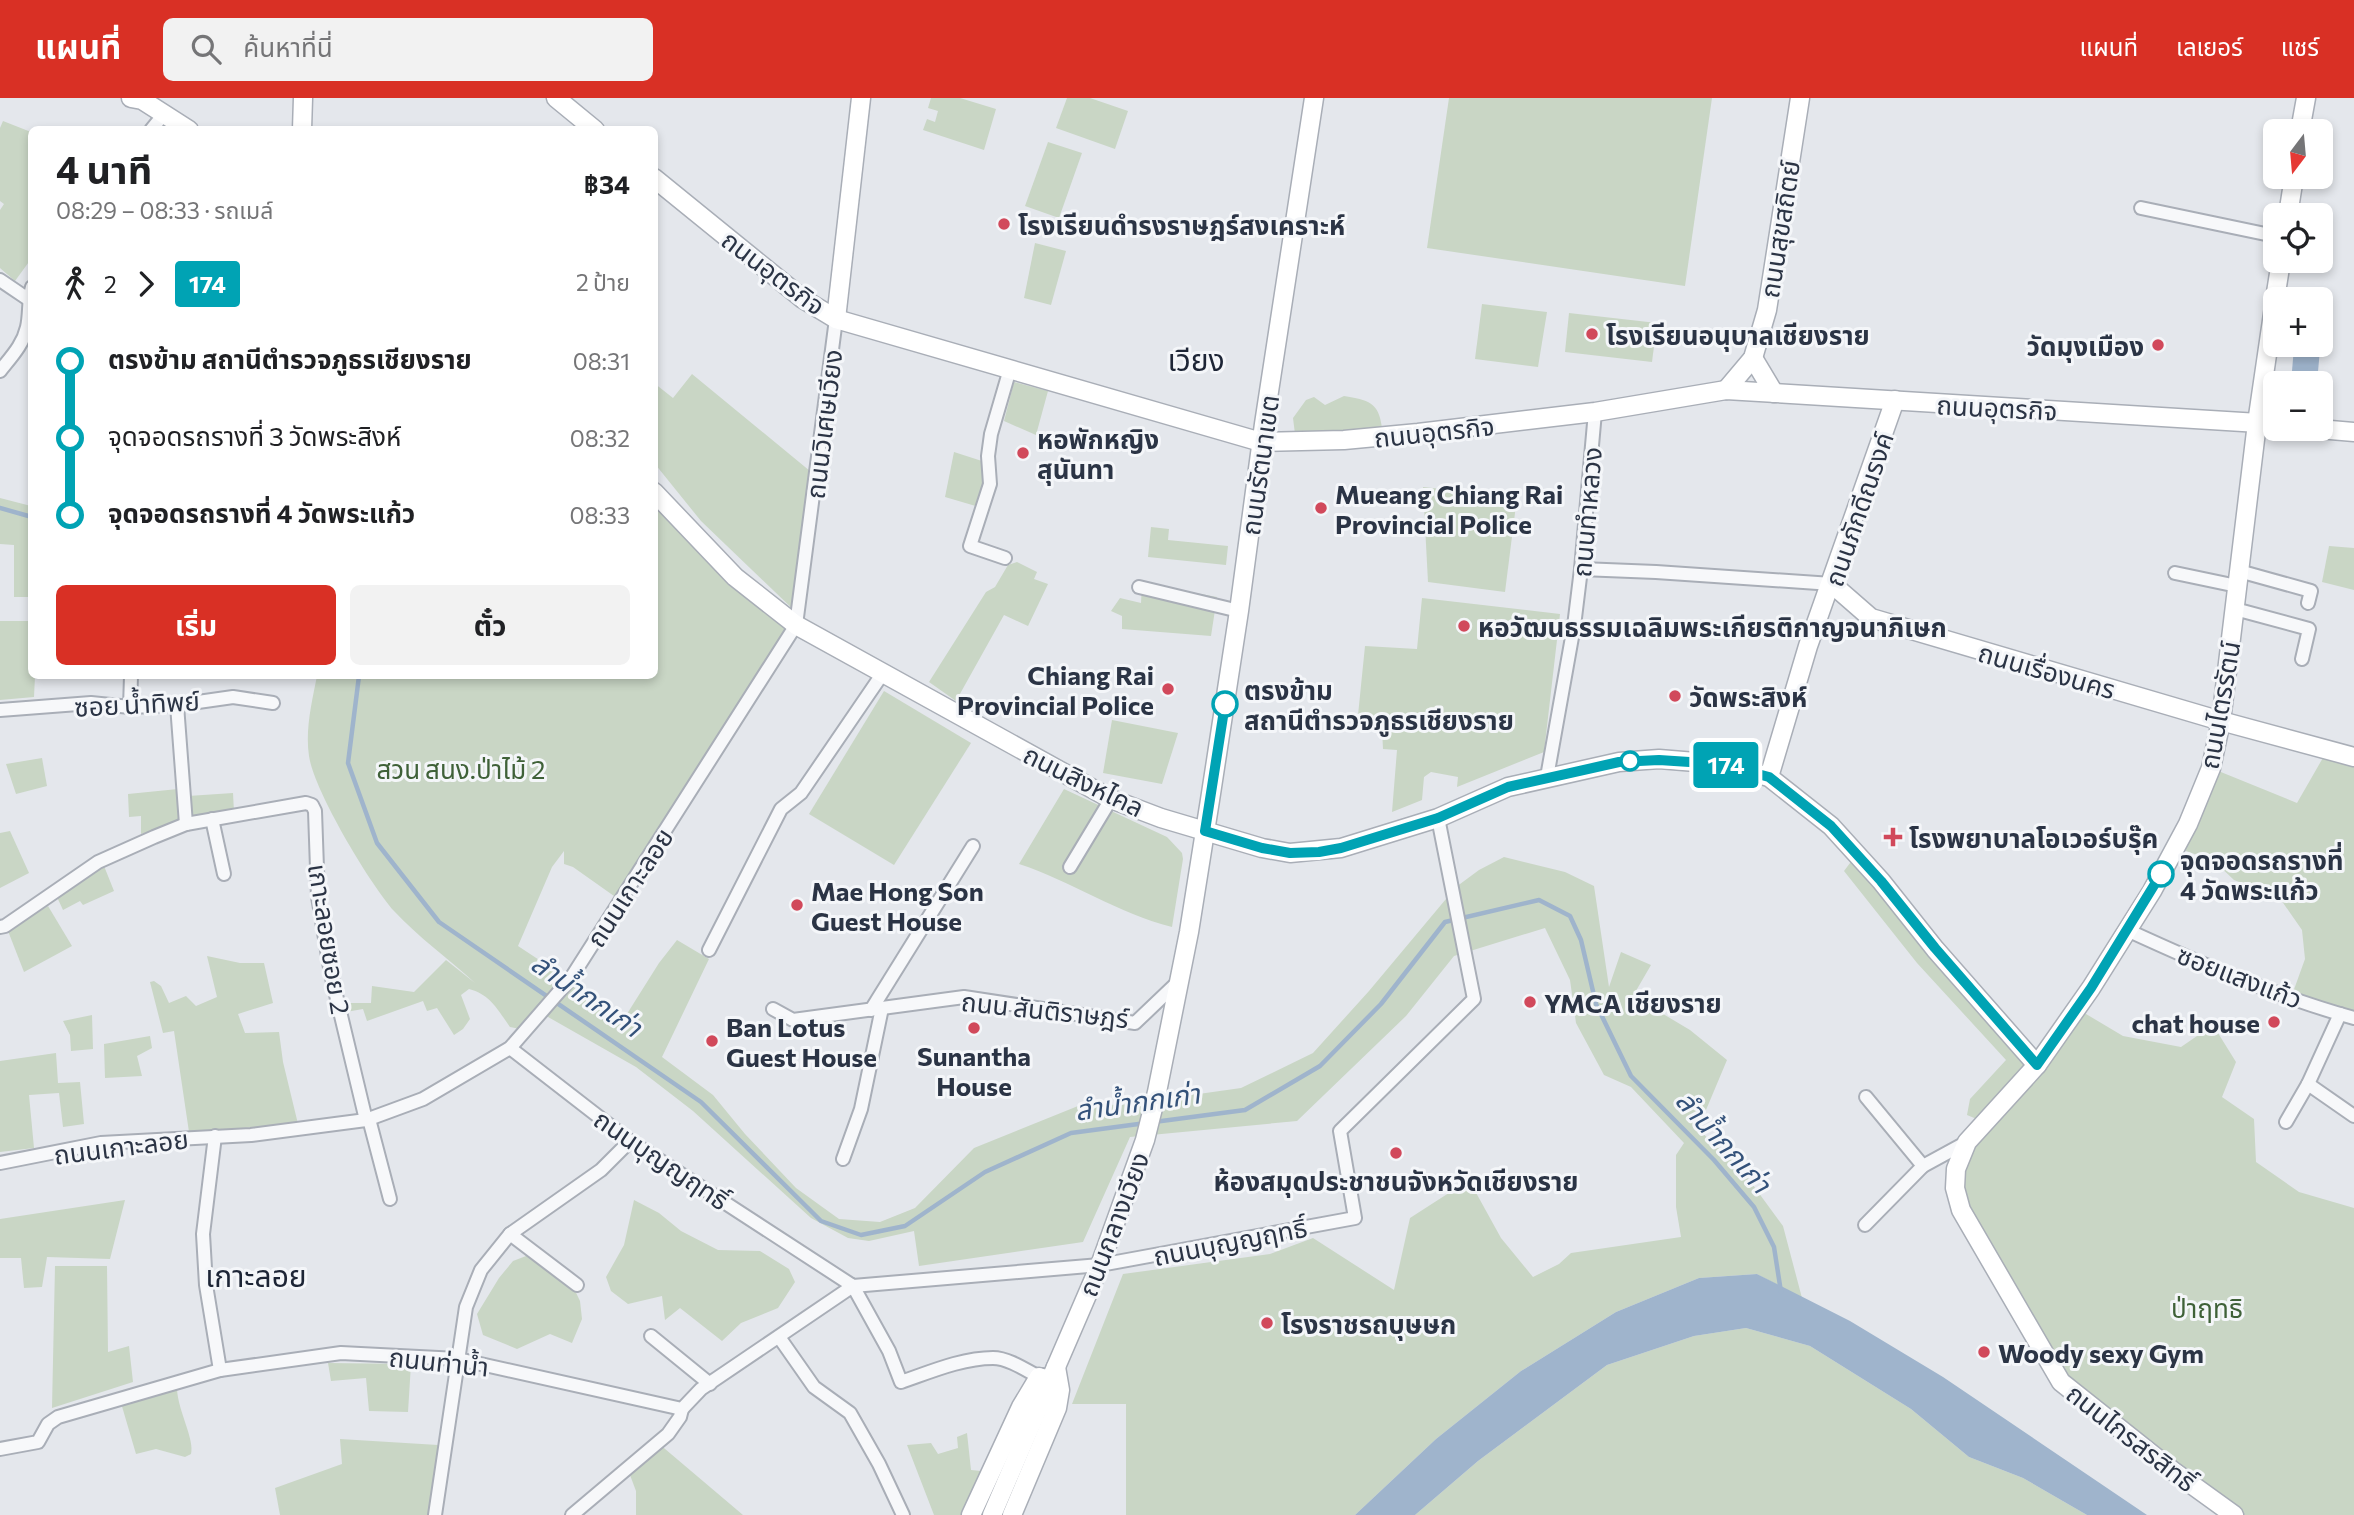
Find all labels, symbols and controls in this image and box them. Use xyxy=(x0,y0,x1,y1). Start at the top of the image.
search box xyxy=(163,18,653,81)
text: แผนที่ xyxy=(35,25,121,66)
icon: search xyxy=(187,30,225,68)
text: ค้นหาที่นี่ xyxy=(243,31,333,62)
text: แผนที่ xyxy=(2080,32,2138,61)
text: เลเยอร์ xyxy=(2176,32,2243,61)
text: แชร์ xyxy=(2281,32,2319,61)
north arrow xyxy=(2263,119,2333,189)
map controls xyxy=(2263,119,2333,441)
text: 4 นาที xyxy=(56,145,152,192)
street label: ถนนสุขสถิตย์ xyxy=(1753,158,1807,300)
text: ฿34 xyxy=(584,168,630,199)
text: 08:29 – 08:33 · รถเมล์ xyxy=(56,196,273,224)
button: locate xyxy=(2263,203,2333,273)
place label: โรงเรียนดำรงราษฎร์สงเคราะห์ xyxy=(1018,209,1345,241)
marker: โรงเรียนดำรงราษฎร์สงเคราะห์ xyxy=(996,216,1012,232)
street label: ถนนอุตรกิจ xyxy=(715,223,832,322)
icon: walk xyxy=(56,265,94,303)
icon: forward xyxy=(127,265,165,303)
text: 2 ป้าย xyxy=(576,268,630,296)
text: 174 xyxy=(189,269,226,298)
text: 2 xyxy=(104,270,117,298)
button: + xyxy=(2263,287,2333,357)
place label: โรงเรียนอนุบาลเชียงราย xyxy=(1606,319,1870,352)
marker: โรงเรียนอนุบาลเชียงราย xyxy=(1584,326,1600,342)
place label: วัดมุงเมือง xyxy=(2027,330,2144,363)
marker: วัดมุงเมือง xyxy=(2150,337,2166,353)
district label: เวียง xyxy=(1167,340,1225,377)
text: ตรงข้าม สถานีตำรวจภูธรเชียงราย xyxy=(108,343,472,374)
text: 08:31 xyxy=(573,347,630,375)
street label: ถนนวิเศษเวียง xyxy=(798,348,848,500)
button: − xyxy=(2263,371,2333,441)
street label: ถนนอุตรกิจ xyxy=(1936,388,2058,428)
street label: ถนนรัตนาเขต xyxy=(1234,393,1284,537)
street label: ถนนอุตรกิจ xyxy=(1372,409,1496,455)
text: จุดจอดรถรางที่ 3 วัดพระสิงห์ xyxy=(108,420,401,451)
place label: หอพักหญิง สุนันทา xyxy=(1037,423,1159,486)
text: 08:32 xyxy=(570,424,630,452)
street label: ถนนภักดีณรงค์ xyxy=(1817,428,1899,590)
marker: หอพักหญิง สุนันทา xyxy=(1015,445,1031,461)
street label: ถนนทำหลวง xyxy=(1565,446,1607,578)
place label: Mueang Chiang Rai Provincial Police xyxy=(1335,478,1563,539)
text: จุดจอดรถรางที่ 4 วัดพระแก้ว xyxy=(108,497,415,528)
marker: Mueang Chiang Rai Provincial Police xyxy=(1313,500,1329,516)
text: 08:33 xyxy=(569,501,630,529)
button: เริ่ม xyxy=(56,585,336,665)
button: ตั๋ว xyxy=(350,585,630,665)
place label: หอวัฒนธรรมเฉลิมพระเกียรติกาญจนาภิเษก xyxy=(1478,611,1947,642)
marker: หอวัฒนธรรมเฉลิมพระเกียรติกาญจนาภิเษก xyxy=(1456,618,1472,634)
street label: ถนนเรื่องนคร xyxy=(1975,635,2119,704)
street label: ถนนไตรรัตน์ xyxy=(2192,639,2246,771)
place label: Chiang Rai Provincial Police xyxy=(957,659,1154,720)
place label: ตรงข้าม สถานีตำรวจภูธรเชียงราย xyxy=(1244,674,1514,737)
marker: Chiang Rai Provincial Police xyxy=(1160,681,1176,697)
place label: วัดพระสิงห์ xyxy=(1689,681,1807,712)
street label: ซอย น้ำทิพย์ xyxy=(73,683,201,722)
marker: วัดพระสิงห์ xyxy=(1667,688,1683,704)
marker: ตรงข้าม สถานีตำรวจภูธรเชียงราย xyxy=(1212,691,1238,717)
street label: ถนนสิงหไคล xyxy=(1019,738,1149,822)
line badge: 174 xyxy=(1686,742,1766,788)
text: 174 xyxy=(1707,750,1745,779)
unlabelled marker xyxy=(1620,751,1640,771)
park label: สวน สนง.ป่าไม้ 2 xyxy=(376,753,546,784)
street label: ถนนเกาะลอย xyxy=(579,822,679,952)
place label: โรงพยาบาลโอเวอร์บรุ๊ค xyxy=(1909,822,2158,855)
marker: โรงพยาบาลโอเวอร์บรุ๊ค xyxy=(1883,827,1903,847)
place label: จุดจอดรถรางที่ 4 วัดพระแก้ว xyxy=(2180,842,2344,905)
street label: เกาะลอยซอย 2 xyxy=(303,861,357,1017)
marker: จุดจอดรถรางที่ 4 วัดพระแก้ว xyxy=(2148,861,2174,887)
place label: Mae Hong Son Guest House xyxy=(811,875,984,936)
marker: Mae Hong Son Guest House xyxy=(789,897,805,913)
street label: ซอยแสงแก้ว xyxy=(2173,938,2307,1014)
water label: ลำน้ำกกเก่า xyxy=(525,944,651,1044)
street label: ถนน สันติราษฎร์ xyxy=(960,985,1131,1033)
place label: YMCA เชียงราย xyxy=(1544,987,1722,1018)
marker: YMCA เชียงราย xyxy=(1522,994,1538,1010)
place label: chat house xyxy=(2131,1007,2260,1038)
place label: Ban Lotus Guest House xyxy=(726,1011,877,1072)
marker: chat house xyxy=(2266,1014,2282,1030)
marker: Sunantha House xyxy=(966,1020,982,1036)
marker: Ban Lotus Guest House xyxy=(704,1033,720,1049)
place label: Sunantha House xyxy=(917,1040,1031,1101)
water label: ลำน้ำกกเก่า xyxy=(1072,1074,1203,1127)
water label: ลำน้ำกกเก่า xyxy=(1669,1082,1781,1200)
street label: ถนนบุญญฤทธิ์ xyxy=(587,1102,736,1217)
street label: ถนนเกาะลอย xyxy=(52,1122,190,1170)
marker: ห้องสมุดประชาชนจังหวัดเชียงราย xyxy=(1388,1145,1404,1161)
street label: ถนนกลางเวียง xyxy=(1071,1147,1155,1301)
place label: ห้องสมุดประชาชนจังหวัดเชียงราย xyxy=(1214,1165,1578,1198)
street label: ถนนบุญญฤทธิ์ xyxy=(1150,1211,1310,1273)
district label: เกาะลอย xyxy=(205,1256,307,1293)
park label: ป่าฤทธิ xyxy=(2171,1292,2243,1323)
place label: โรงราชรถบุษษก xyxy=(1281,1308,1456,1341)
marker: โรงราชรถบุษษก xyxy=(1259,1315,1275,1331)
place label: Woody sexy Gym xyxy=(1998,1337,2204,1368)
street label: ถนนท่าน้ำ xyxy=(387,1339,491,1382)
marker: Woody sexy Gym xyxy=(1976,1344,1992,1360)
street label: ถนนไกรสรสิทธิ์ xyxy=(2061,1377,2203,1498)

